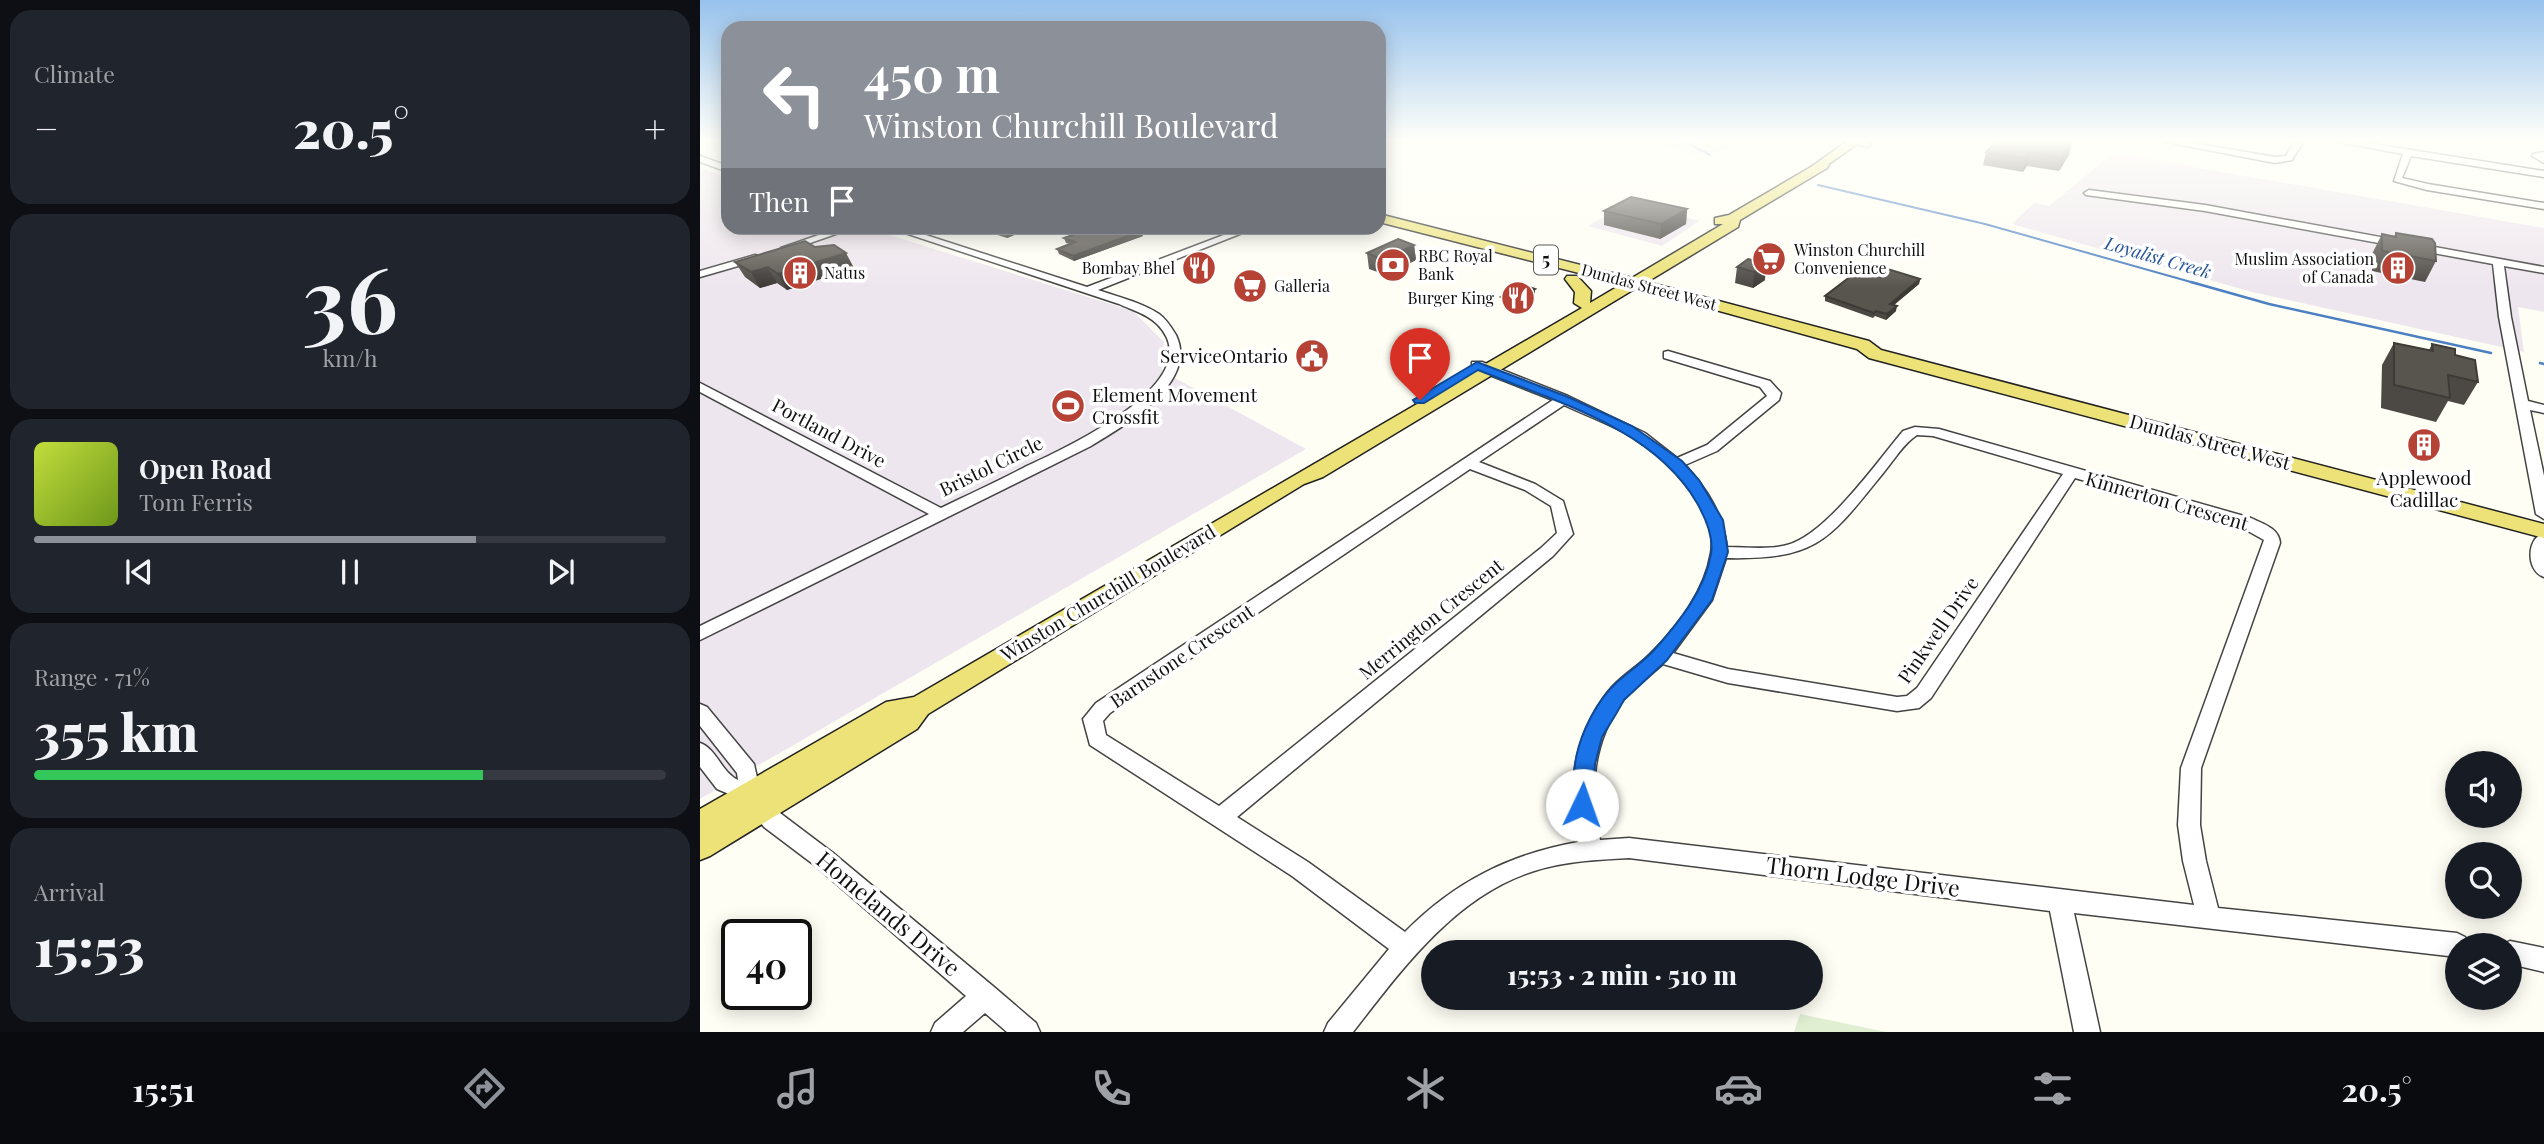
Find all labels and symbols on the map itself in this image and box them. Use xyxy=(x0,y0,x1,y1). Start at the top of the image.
water label: Loyalist Creek xyxy=(2101,230,2214,284)
place label: Winston Churchill Convenience xyxy=(1793,239,1925,278)
supermarket icon: Winston Churchill Convenience xyxy=(1750,240,1788,278)
place label: RBC Royal Bank xyxy=(1418,245,1493,284)
bank icon: RBC Royal Bank xyxy=(1374,246,1412,284)
road number: 5 xyxy=(1534,246,1558,274)
place label: Muslim Association of Canada xyxy=(2235,248,2374,287)
restaurant icon: Bombay Bhel xyxy=(1180,249,1218,287)
building icon: Muslim Association of Canada xyxy=(2379,249,2417,287)
building icon: Natus xyxy=(781,254,819,292)
place label: Bombay Bhel xyxy=(1082,257,1175,278)
street label: Dundas Street West xyxy=(1579,258,1719,315)
place label: Natus xyxy=(824,262,865,283)
supermarket icon: Galleria xyxy=(1231,267,1269,305)
place label: Galleria xyxy=(1274,275,1330,296)
restaurant icon: Burger King xyxy=(1499,279,1537,317)
place label: Burger King xyxy=(1407,287,1495,308)
pin xyxy=(1390,328,1450,400)
public building icon: ServiceOntario xyxy=(1293,337,1331,375)
place label: ServiceOntario xyxy=(1160,342,1288,368)
place label: Element Movement Crossfit xyxy=(1092,381,1257,429)
sports icon: Element Movement Crossfit xyxy=(1049,387,1087,425)
street label: Portland Drive xyxy=(768,391,891,473)
street label: Dundas Street West xyxy=(2127,407,2294,475)
building icon: Applewood Cadillac xyxy=(2405,426,2443,464)
street label: Bristol Circle xyxy=(934,429,1047,501)
street label: Kinnerton Crescent xyxy=(2083,464,2252,536)
place label: Applewood Cadillac xyxy=(2375,464,2472,512)
street label: Winston Churchill Boulevard xyxy=(994,518,1220,667)
street label: Merrington Crescent xyxy=(1353,552,1508,685)
street label: Pinkwell Drive xyxy=(1891,571,1984,688)
street label: Barnstone Crescent xyxy=(1104,597,1259,713)
position arrow xyxy=(1545,768,1619,842)
street label: Homelands Drive xyxy=(810,843,968,982)
street label: Thorn Lodge Drive xyxy=(1765,848,1962,903)
speed limit sign: 40 xyxy=(721,919,812,1010)

